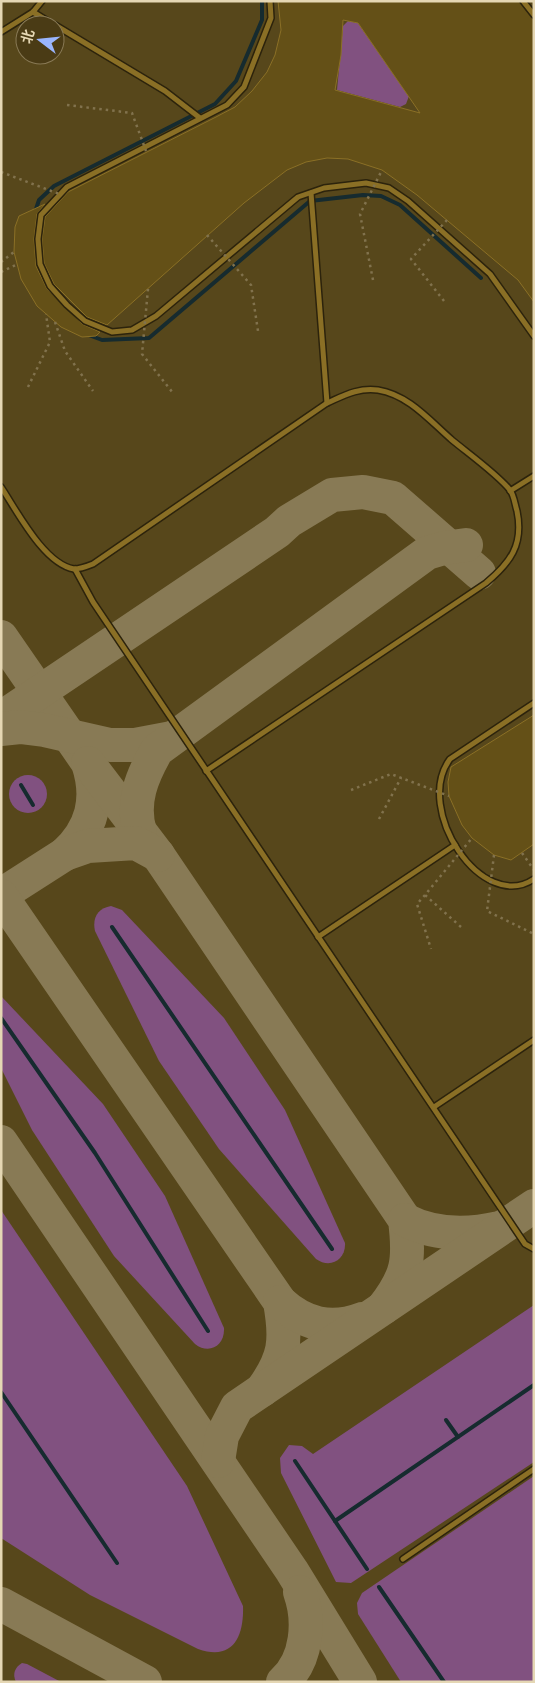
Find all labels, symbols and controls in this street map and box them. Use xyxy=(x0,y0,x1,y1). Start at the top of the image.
north arrow xyxy=(15,15,65,65)
text: 北 xyxy=(18,27,37,45)

